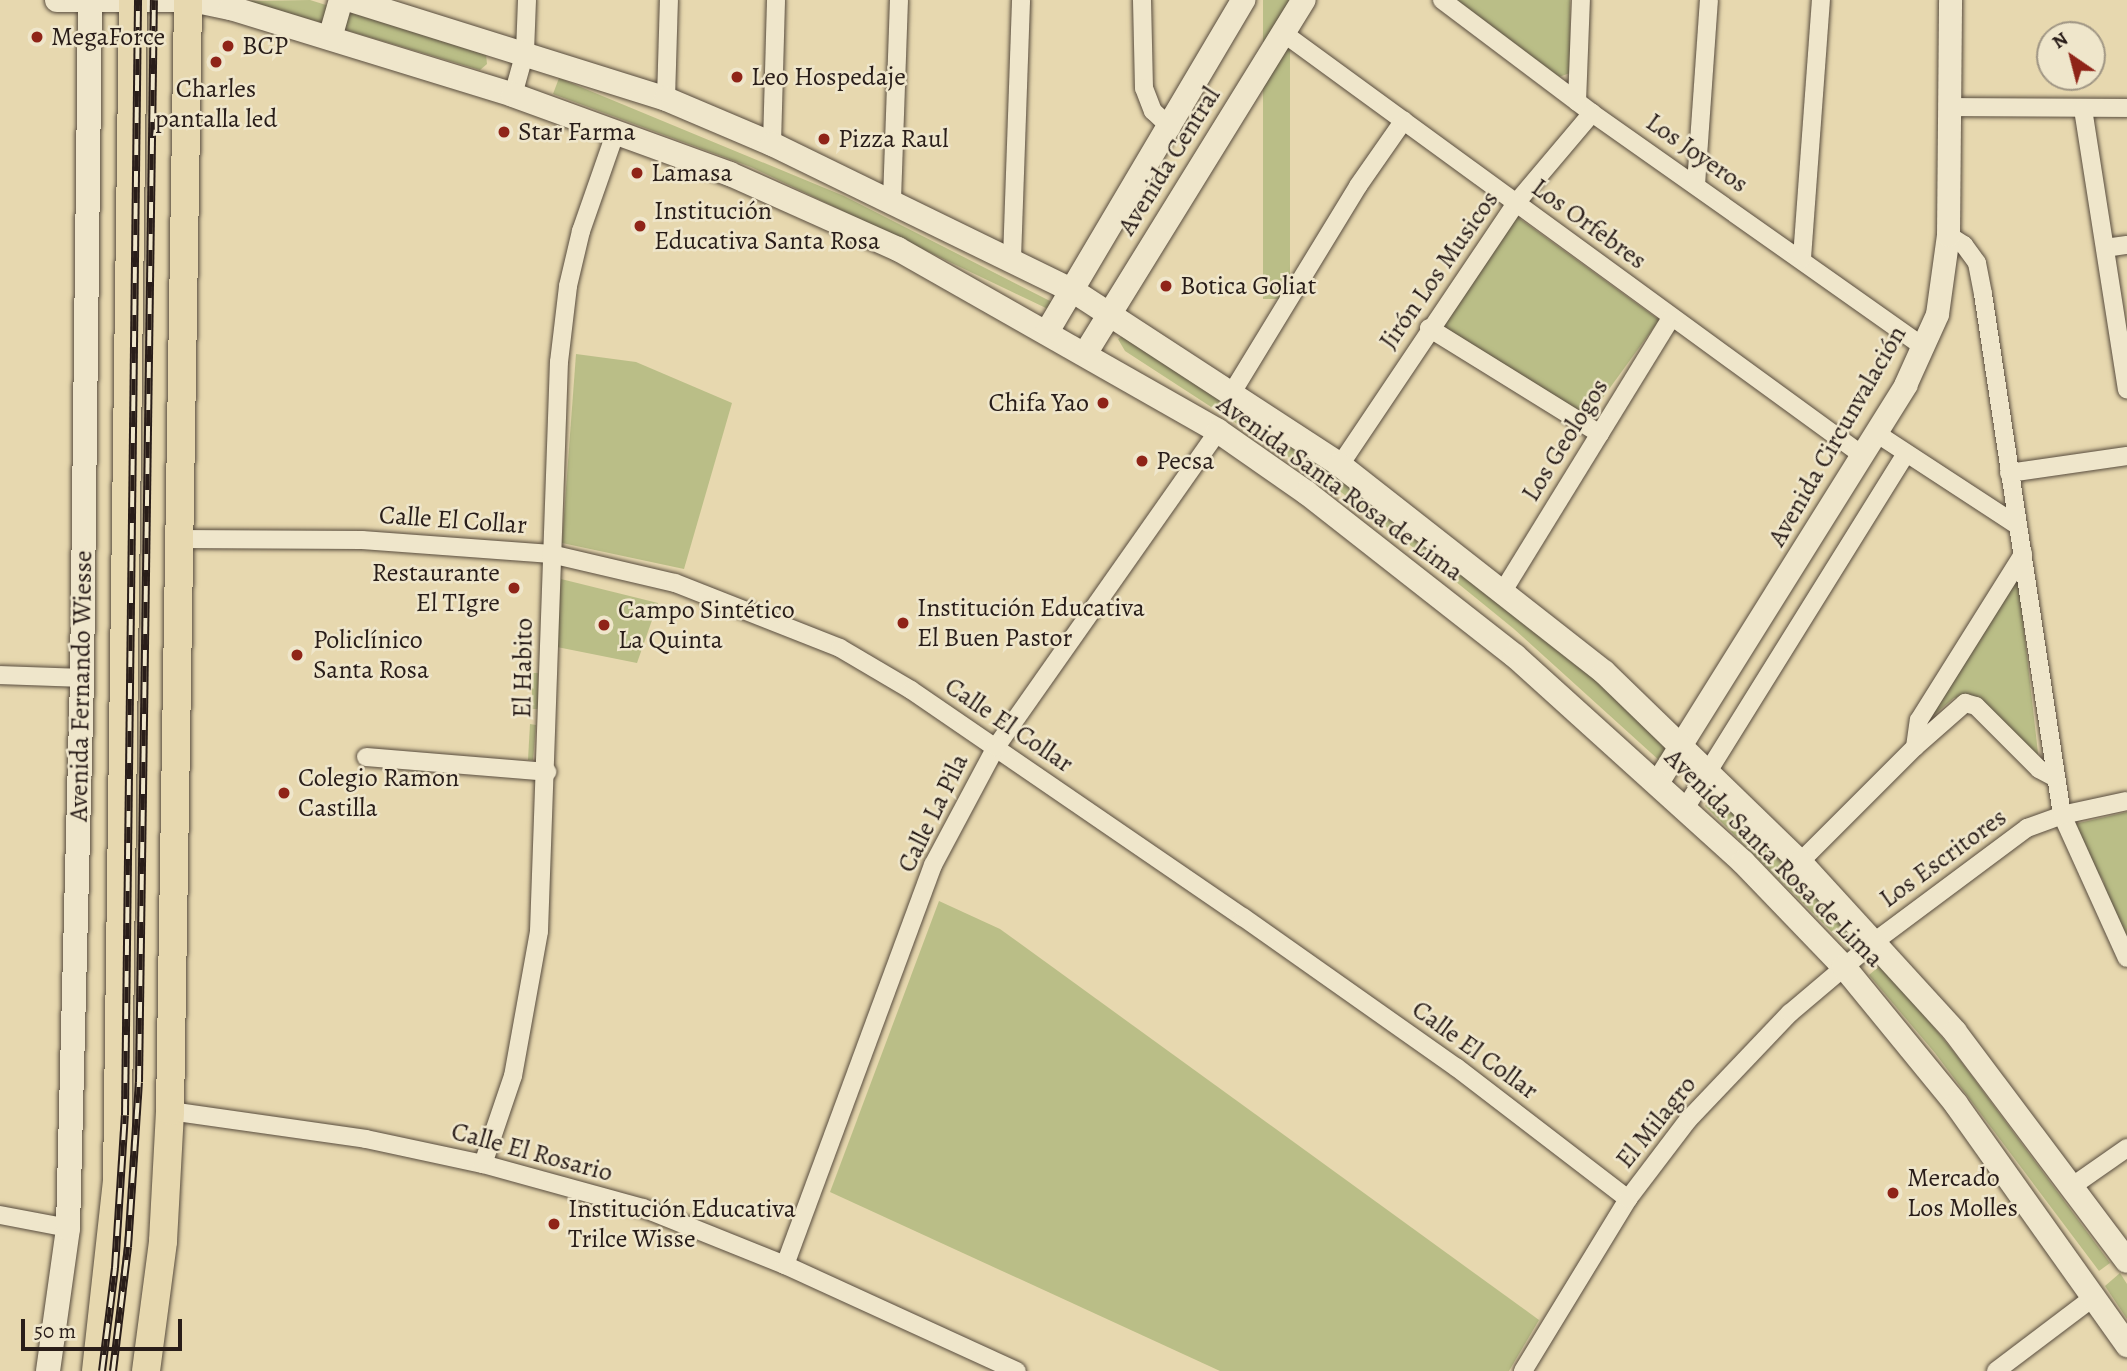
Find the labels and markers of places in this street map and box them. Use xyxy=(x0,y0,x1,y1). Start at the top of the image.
place label: MegaForce xyxy=(51,21,165,53)
marker: MegaForce xyxy=(29,29,45,45)
place label: BCP xyxy=(242,30,288,62)
marker: BCP xyxy=(220,38,236,54)
marker: Charles pantalla led xyxy=(208,54,224,70)
place label: Leo Hospedaje xyxy=(751,61,906,93)
marker: Leo Hospedaje xyxy=(729,69,745,85)
place label: Charles pantalla led xyxy=(155,73,277,134)
place label: Star Farma xyxy=(518,116,636,148)
place label: Pizza Raul xyxy=(838,123,948,155)
marker: Star Farma xyxy=(496,124,512,140)
marker: Pizza Raul xyxy=(816,131,832,147)
place label: Lamasa xyxy=(651,157,733,189)
marker: Lamasa xyxy=(629,165,645,181)
place label: Institución Educativa Santa Rosa xyxy=(654,195,880,256)
marker: Institución Educativa Santa Rosa xyxy=(632,218,648,234)
place label: Botica Goliat xyxy=(1180,270,1316,302)
marker: Botica Goliat xyxy=(1158,278,1174,294)
place label: Chifa Yao xyxy=(988,387,1089,419)
marker: Chifa Yao xyxy=(1095,395,1111,411)
place label: Pecsa xyxy=(1156,445,1214,477)
marker: Pecsa xyxy=(1134,453,1150,469)
place label: Restaurante El TIgre xyxy=(372,557,500,618)
marker: Restaurante El TIgre xyxy=(506,580,522,596)
place label: Institución Educativa El Buen Pastor xyxy=(917,592,1145,654)
place label: Campo Sintético La Quinta xyxy=(618,594,795,656)
marker: Institución Educativa El Buen Pastor xyxy=(895,615,911,631)
marker: Campo Sintético La Quinta xyxy=(596,617,612,633)
place label: Policlínico Santa Rosa xyxy=(313,624,429,686)
marker: Policlínico Santa Rosa xyxy=(287,645,307,665)
place label: Colegio Ramon Castilla xyxy=(298,762,459,824)
marker: Colegio Ramon Castilla xyxy=(276,785,292,801)
place label: Mercado Los Molles xyxy=(1907,1162,2018,1224)
marker: Mercado Los Molles xyxy=(1885,1185,1901,1201)
place label: Institución Educativa Trilce Wisse xyxy=(568,1193,796,1254)
marker: Institución Educativa Trilce Wisse xyxy=(546,1216,562,1232)

